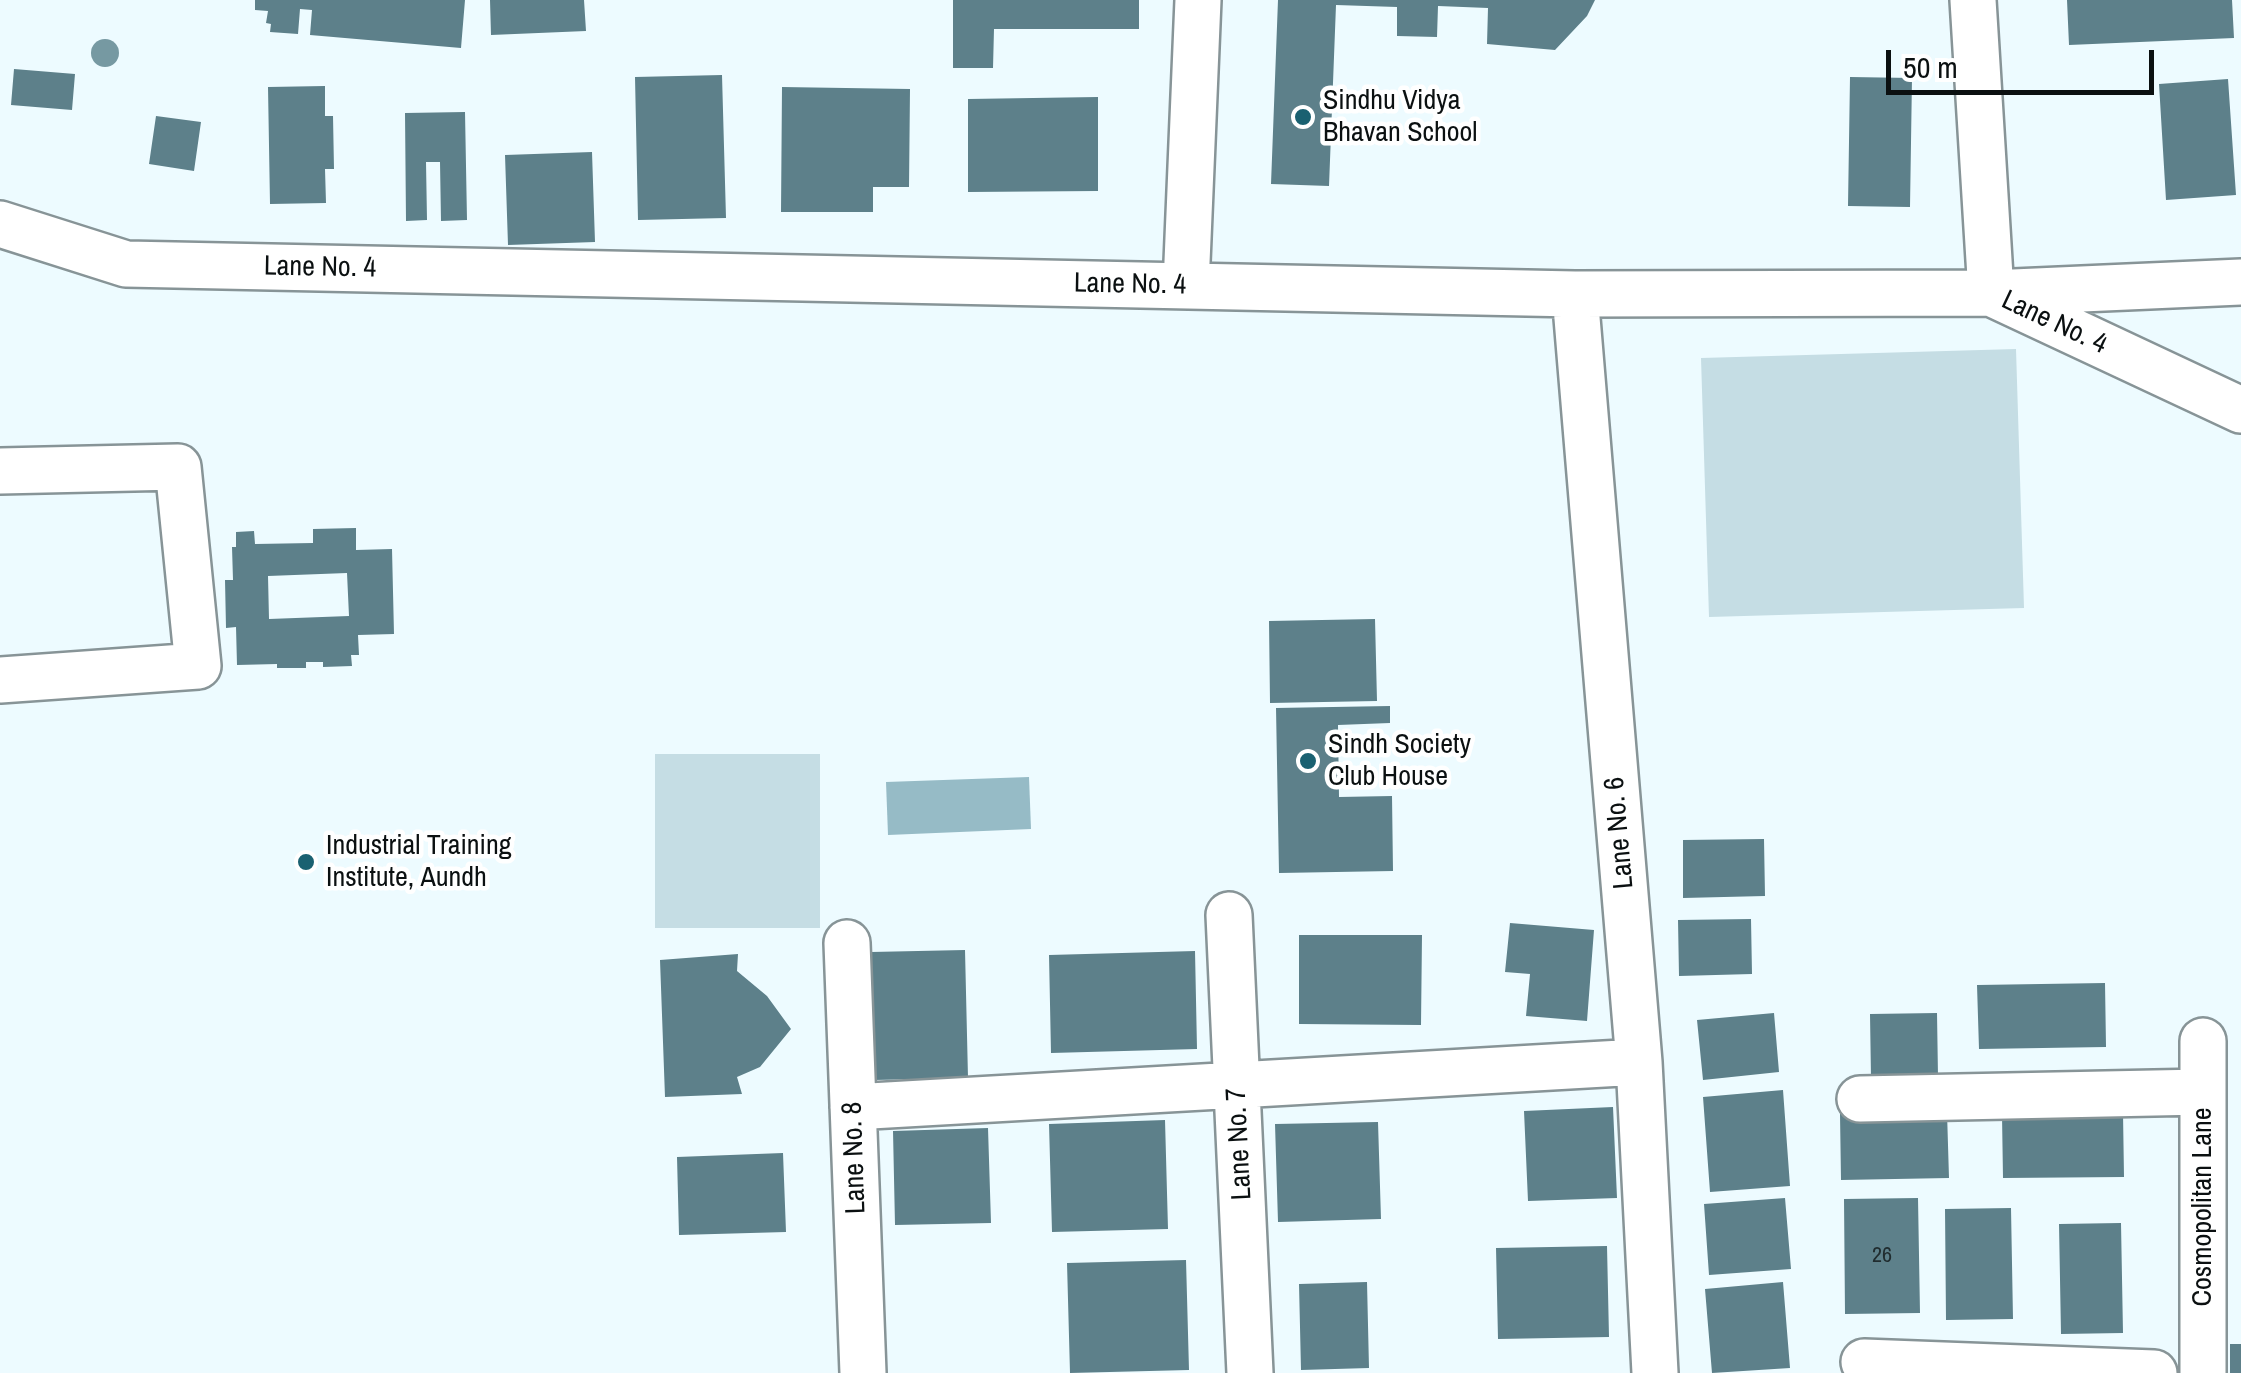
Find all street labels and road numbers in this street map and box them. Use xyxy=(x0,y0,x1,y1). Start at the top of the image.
street label: Lane No. 4 xyxy=(264,250,376,286)
street label: Lane No. 4 xyxy=(1074,267,1186,303)
street label: Lane No. 4 xyxy=(1996,284,2112,362)
street label: Lane No. 6 xyxy=(1598,776,1642,890)
street label: Lane No. 7 xyxy=(1220,1087,1260,1201)
street label: Lane No. 8 xyxy=(836,1101,874,1215)
street label: Cosmopolitan Lane xyxy=(2186,1107,2220,1307)

